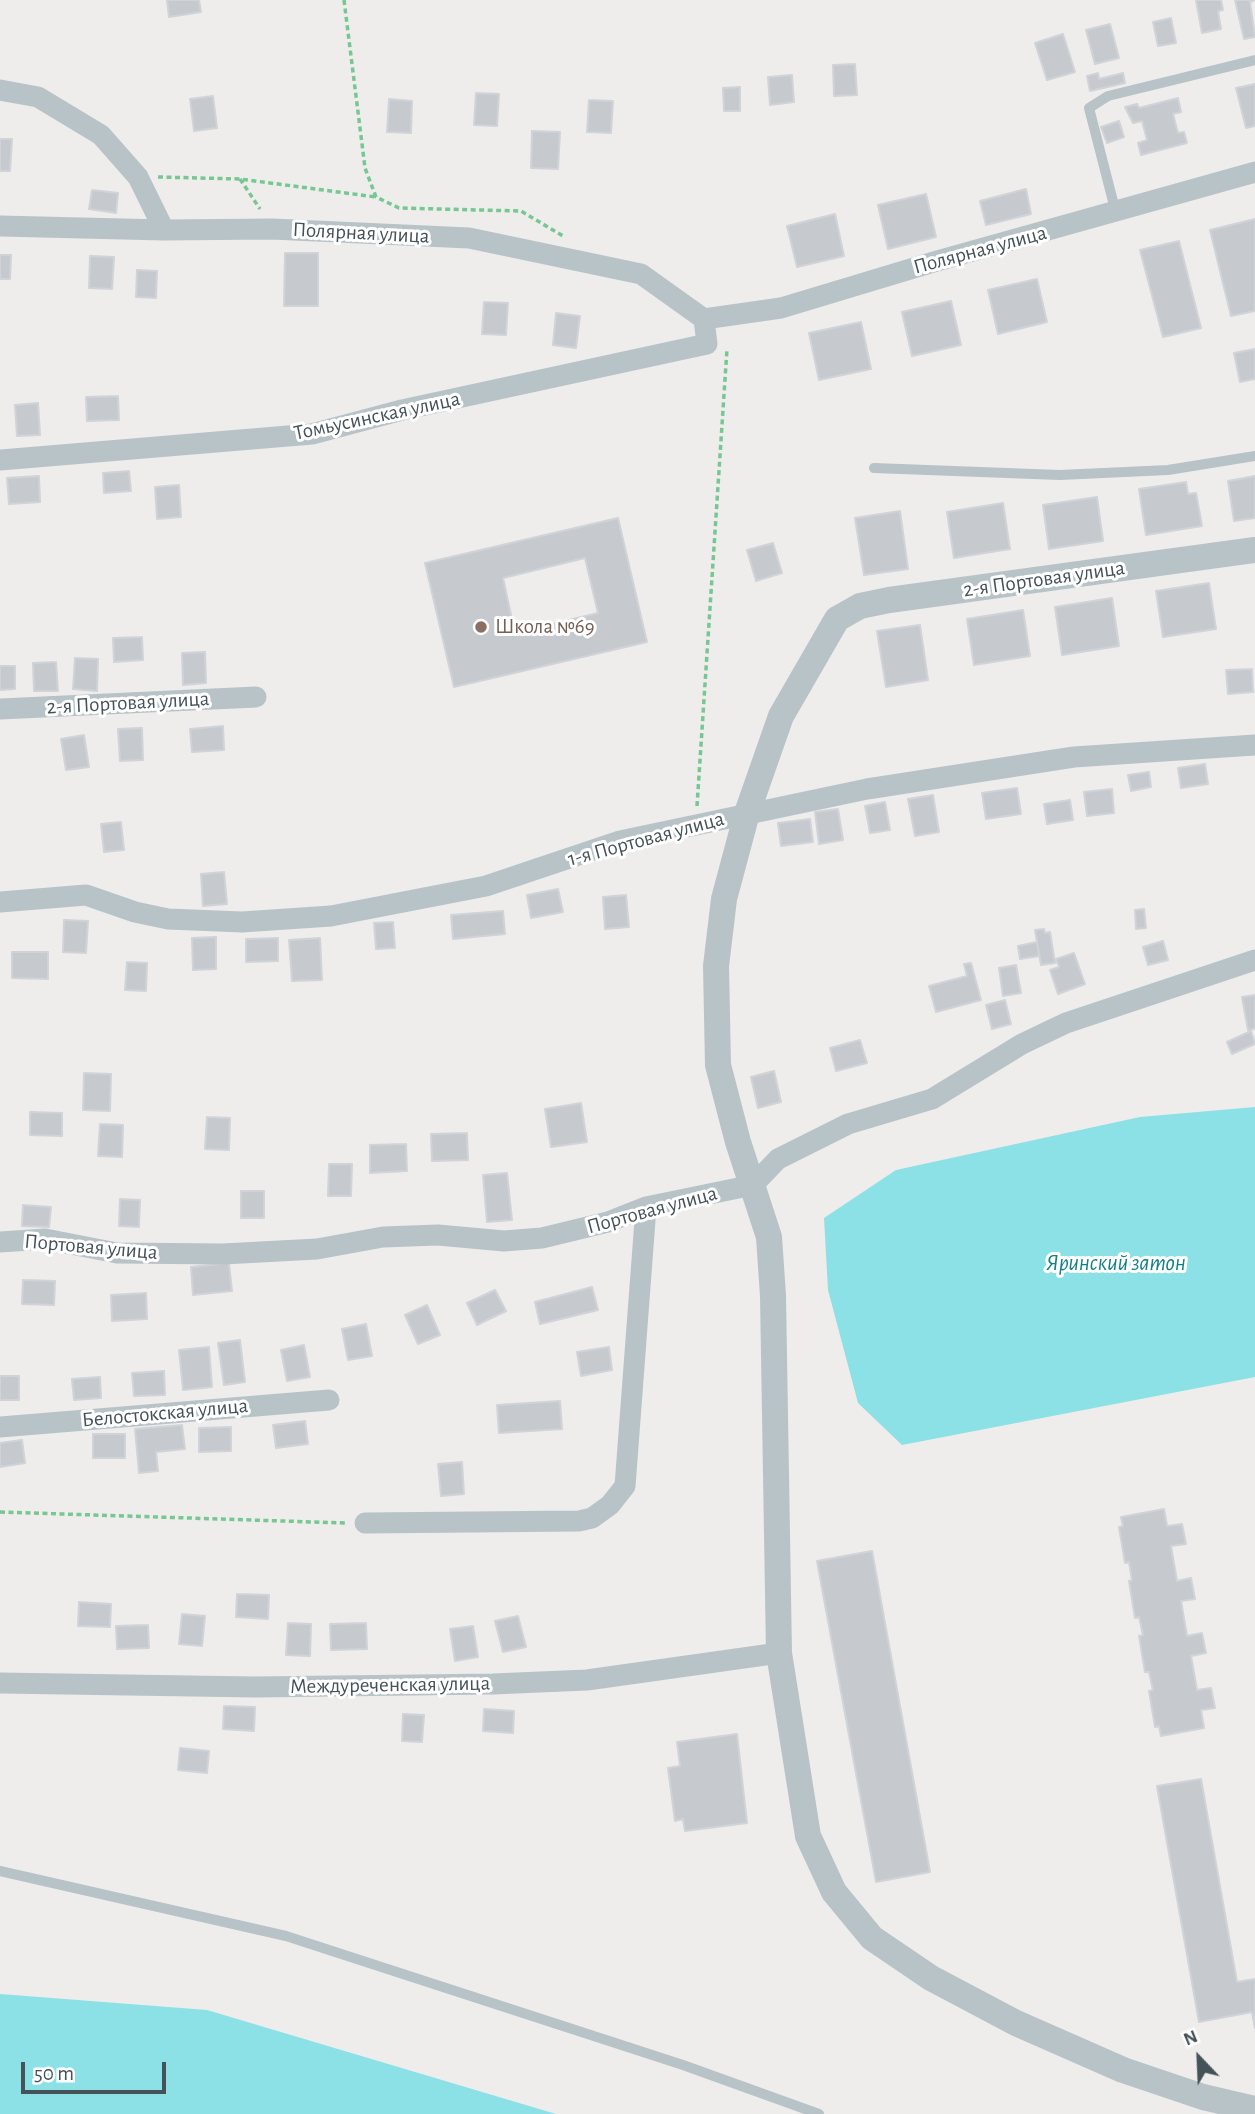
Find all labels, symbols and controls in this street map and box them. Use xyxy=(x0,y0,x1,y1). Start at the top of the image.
street label: Полярная улица xyxy=(292,217,430,249)
street label: Полярная улица xyxy=(911,220,1049,280)
street label: Томьусинская улица xyxy=(292,386,462,446)
street label: 2-я Портовая улица xyxy=(962,555,1126,603)
place label: Школа №69 xyxy=(495,614,595,640)
marker: Школа №69 xyxy=(473,619,489,635)
street label: 2-я Портовая улица xyxy=(46,686,210,720)
street label: 1-я Портовая улица xyxy=(565,806,727,872)
street label: Портовая улица xyxy=(584,1181,720,1239)
street label: Портовая улица xyxy=(23,1229,159,1265)
water label: Яринский затон xyxy=(1046,1249,1186,1277)
street label: Белостокская улица xyxy=(81,1393,249,1433)
street label: Междуреченская улица xyxy=(290,1671,490,1699)
north arrow xyxy=(1164,2023,1234,2093)
text: N xyxy=(1181,2027,1200,2050)
scale bar xyxy=(24,2048,170,2092)
text: 50 m xyxy=(34,2063,74,2084)

